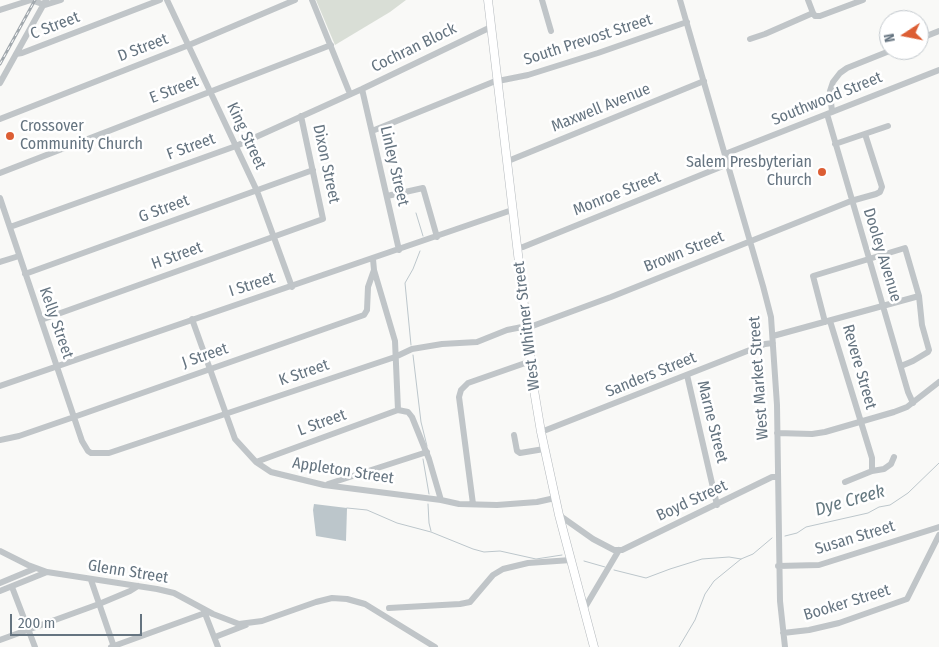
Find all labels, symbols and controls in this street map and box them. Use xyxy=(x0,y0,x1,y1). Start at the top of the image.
street label: C Street xyxy=(28,8,82,44)
street label: South Prevost Street xyxy=(521,10,655,70)
north arrow xyxy=(879,10,929,60)
street label: Cochran Block xyxy=(368,19,460,77)
street label: D Street xyxy=(115,30,171,66)
text: N xyxy=(881,32,899,44)
street label: Southwood Street xyxy=(769,68,885,130)
street label: E Street xyxy=(147,72,201,108)
street label: Maxwell Avenue xyxy=(549,79,653,137)
street label: King Street xyxy=(222,100,270,172)
place label: Crossover Community Church xyxy=(20,117,143,155)
street label: Dixon Street xyxy=(308,123,344,205)
street label: Linley Street xyxy=(375,124,413,208)
street label: F Street xyxy=(164,129,218,165)
marker: Crossover Community Church xyxy=(4,130,16,142)
place label: Salem Presbyterian Church xyxy=(686,153,812,191)
marker: Salem Presbyterian Church xyxy=(816,166,828,178)
street label: Monroe Street xyxy=(570,168,664,220)
street label: G Street xyxy=(136,191,192,227)
street label: Dooley Avenue xyxy=(859,206,905,304)
street label: Brown Street xyxy=(641,227,727,277)
street label: H Street xyxy=(149,238,205,274)
street label: West Whitner Street xyxy=(510,260,544,392)
street label: I Street xyxy=(227,269,277,301)
street label: Kelly Street xyxy=(35,285,77,361)
street label: West Market Street xyxy=(745,316,773,440)
street label: Revere Street xyxy=(838,322,880,412)
street label: J Street xyxy=(179,339,231,373)
street label: Sanders Street xyxy=(603,348,699,402)
street label: K Street xyxy=(276,356,332,390)
street label: Marne Street xyxy=(692,379,732,465)
street label: L Street xyxy=(295,405,349,441)
street label: Appleton Street xyxy=(291,454,395,488)
street label: Boyd Street xyxy=(654,476,730,526)
water label: Dye Creek xyxy=(813,481,887,521)
street label: Susan Street xyxy=(813,517,897,559)
street label: Glenn Street xyxy=(86,556,170,588)
street label: Booker Street xyxy=(801,581,893,625)
scale bar xyxy=(12,604,145,636)
text: 200 m xyxy=(18,614,55,632)

